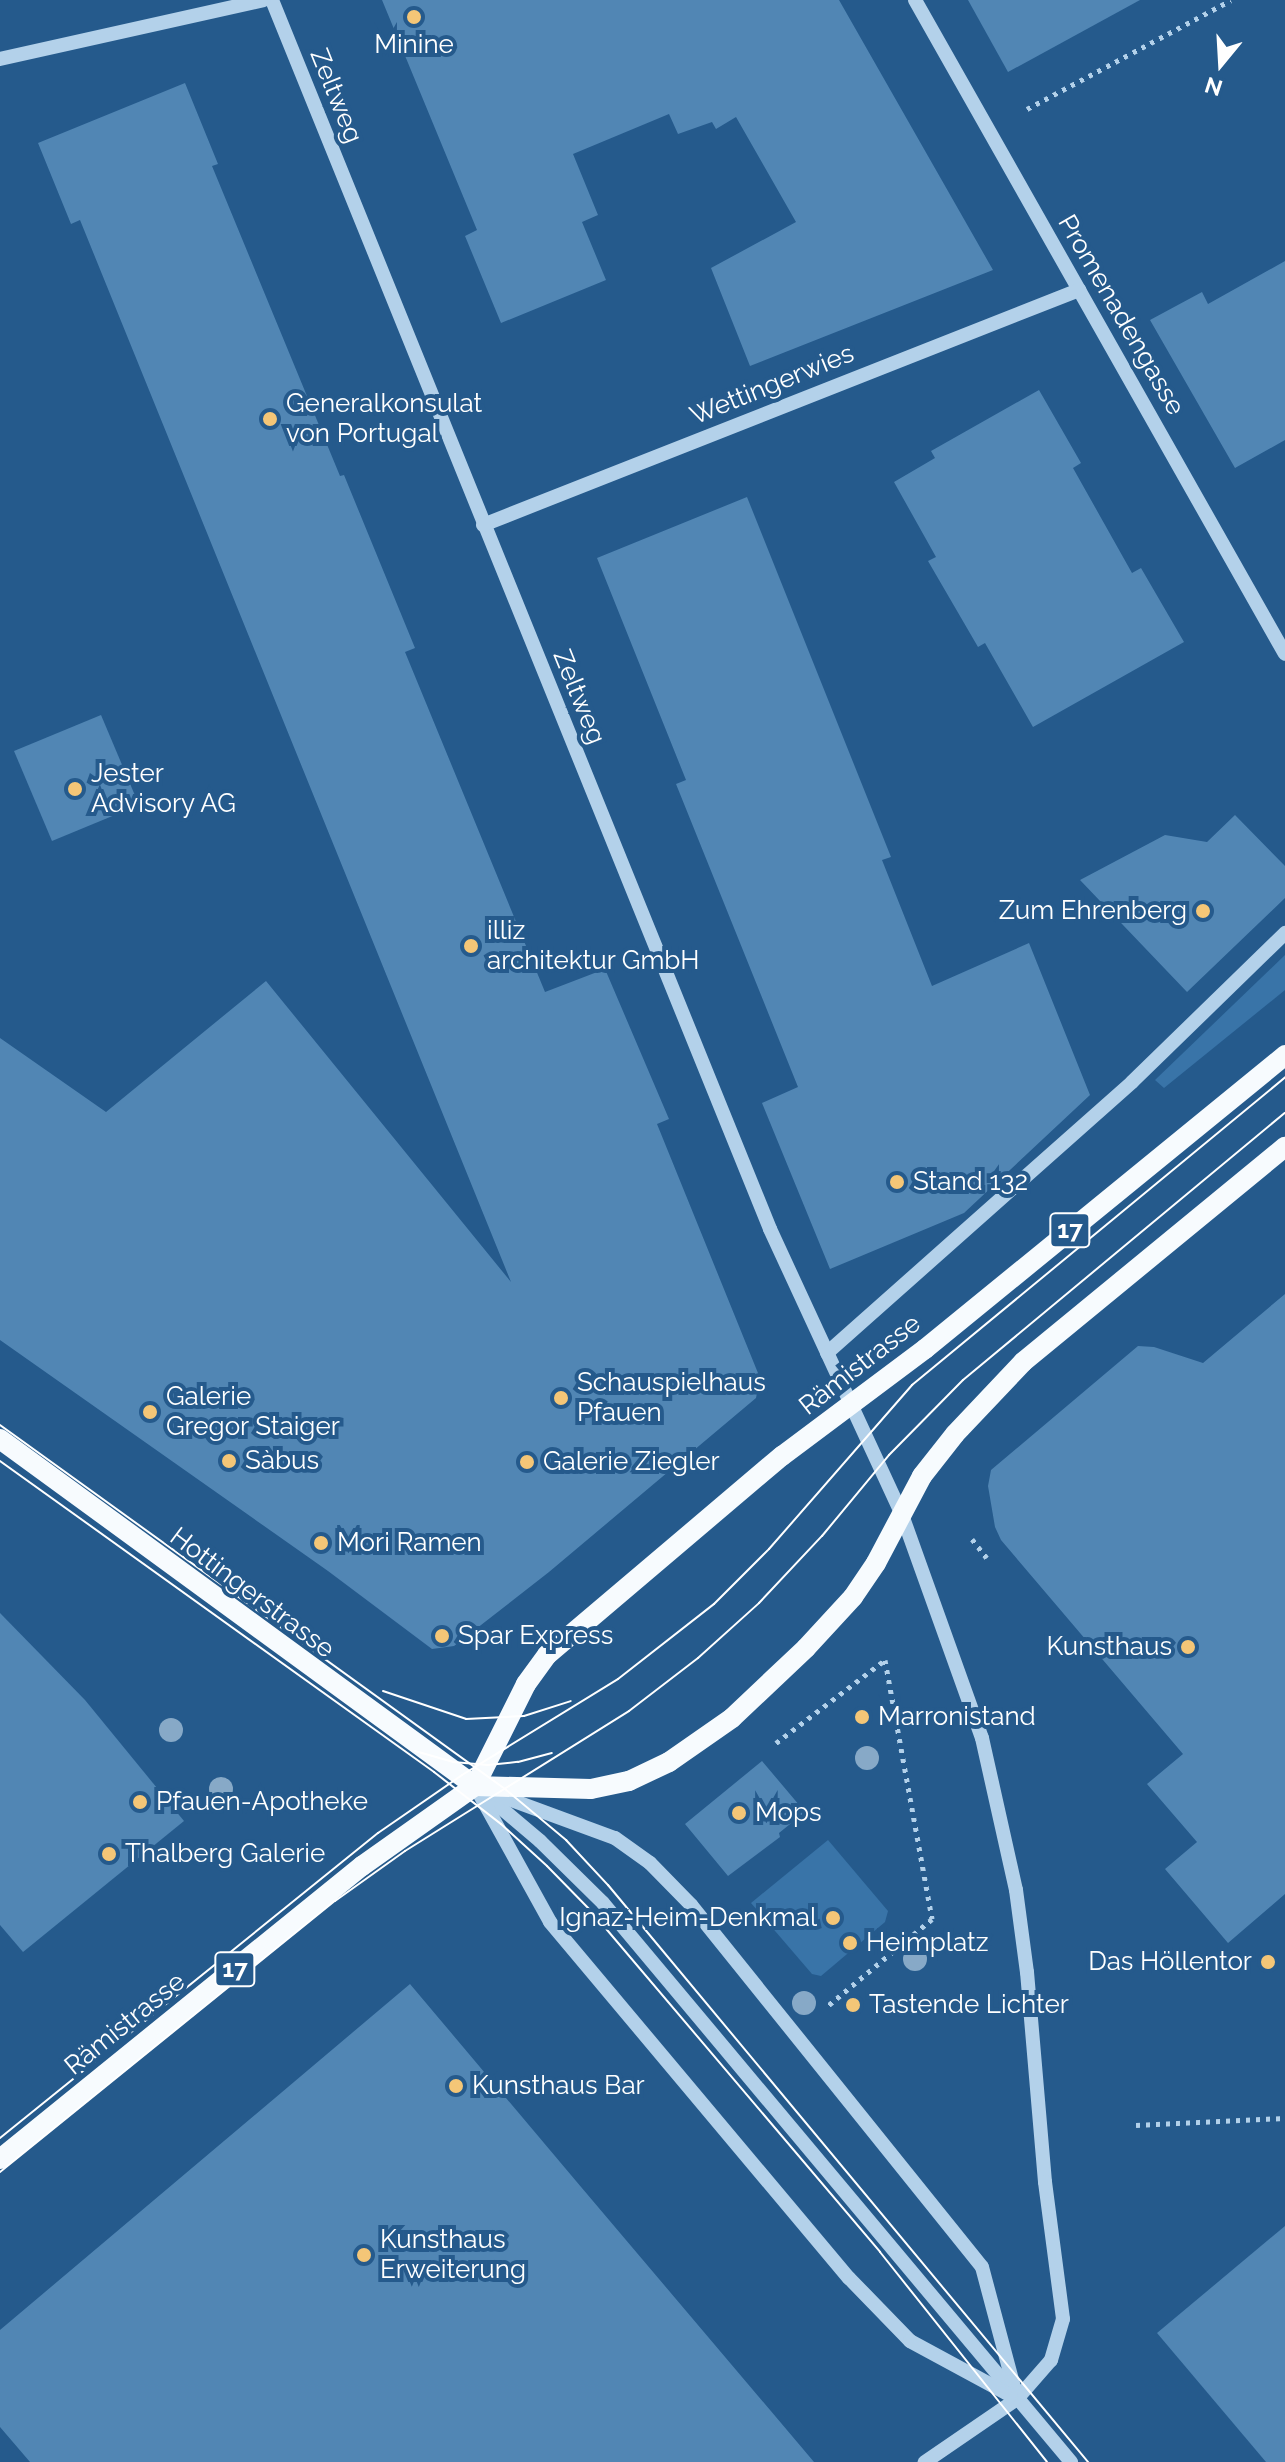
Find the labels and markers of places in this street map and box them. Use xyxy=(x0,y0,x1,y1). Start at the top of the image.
marker: Minine xyxy=(405,8,423,26)
place label: Minine xyxy=(374,29,454,61)
place label: Generalkonsulat von Portugal xyxy=(286,388,482,450)
marker: Generalkonsulat von Portugal xyxy=(261,410,279,428)
place label: Jester Advisory AG xyxy=(91,758,237,820)
marker: Jester Advisory AG xyxy=(66,780,84,798)
place label: Zum Ehrenberg xyxy=(999,895,1187,927)
marker: Zum Ehrenberg xyxy=(1194,902,1212,920)
place label: illiz architektur GmbH xyxy=(487,915,700,976)
marker: illiz architektur GmbH xyxy=(462,937,480,955)
place label: Stand 132 xyxy=(913,1166,1028,1198)
marker: Stand 132 xyxy=(888,1173,906,1191)
place label: Schauspielhaus Pfauen xyxy=(577,1367,766,1428)
place label: Galerie Gregor Staiger xyxy=(166,1381,340,1442)
marker: Schauspielhaus Pfauen xyxy=(552,1389,570,1407)
marker: Galerie Gregor Staiger xyxy=(141,1403,159,1421)
place label: Sàbus xyxy=(245,1445,319,1477)
place label: Galerie Ziegler xyxy=(543,1446,720,1478)
marker: Sàbus xyxy=(220,1452,238,1470)
marker: Galerie Ziegler xyxy=(518,1453,536,1471)
place label: Mori Ramen xyxy=(337,1527,482,1559)
marker: Mori Ramen xyxy=(312,1534,330,1552)
place label: Spar Express xyxy=(458,1620,614,1652)
marker: Spar Express xyxy=(433,1627,451,1645)
place label: Kunsthaus xyxy=(1047,1631,1172,1663)
marker: Kunsthaus xyxy=(1179,1638,1197,1656)
place label: Marronistand xyxy=(878,1701,1036,1733)
marker: Marronistand xyxy=(853,1708,871,1726)
place label: Pfauen-Apotheke xyxy=(156,1786,368,1818)
marker: Pfauen-Apotheke xyxy=(131,1793,149,1811)
place label: Mops xyxy=(755,1797,822,1829)
marker: Mops xyxy=(730,1804,748,1822)
place label: Thalberg Galerie xyxy=(125,1838,325,1870)
marker: Thalberg Galerie xyxy=(100,1845,118,1863)
place label: Ignaz-Heim-Denkmal xyxy=(559,1902,817,1934)
marker: Ignaz-Heim-Denkmal xyxy=(824,1909,842,1927)
place label: Heimplatz xyxy=(866,1927,988,1959)
marker: Heimplatz xyxy=(841,1934,859,1952)
place label: Das Höllentor xyxy=(1088,1946,1252,1978)
marker: Das Höllentor xyxy=(1259,1953,1277,1971)
place label: Tastende Lichter xyxy=(869,1989,1069,2021)
marker: Tastende Lichter xyxy=(844,1996,862,2014)
place label: Kunsthaus Bar xyxy=(472,2070,645,2102)
marker: Kunsthaus Bar xyxy=(447,2077,465,2095)
place label: Kunsthaus Erweiterung xyxy=(380,2224,526,2286)
marker: Kunsthaus Erweiterung xyxy=(355,2246,373,2264)

